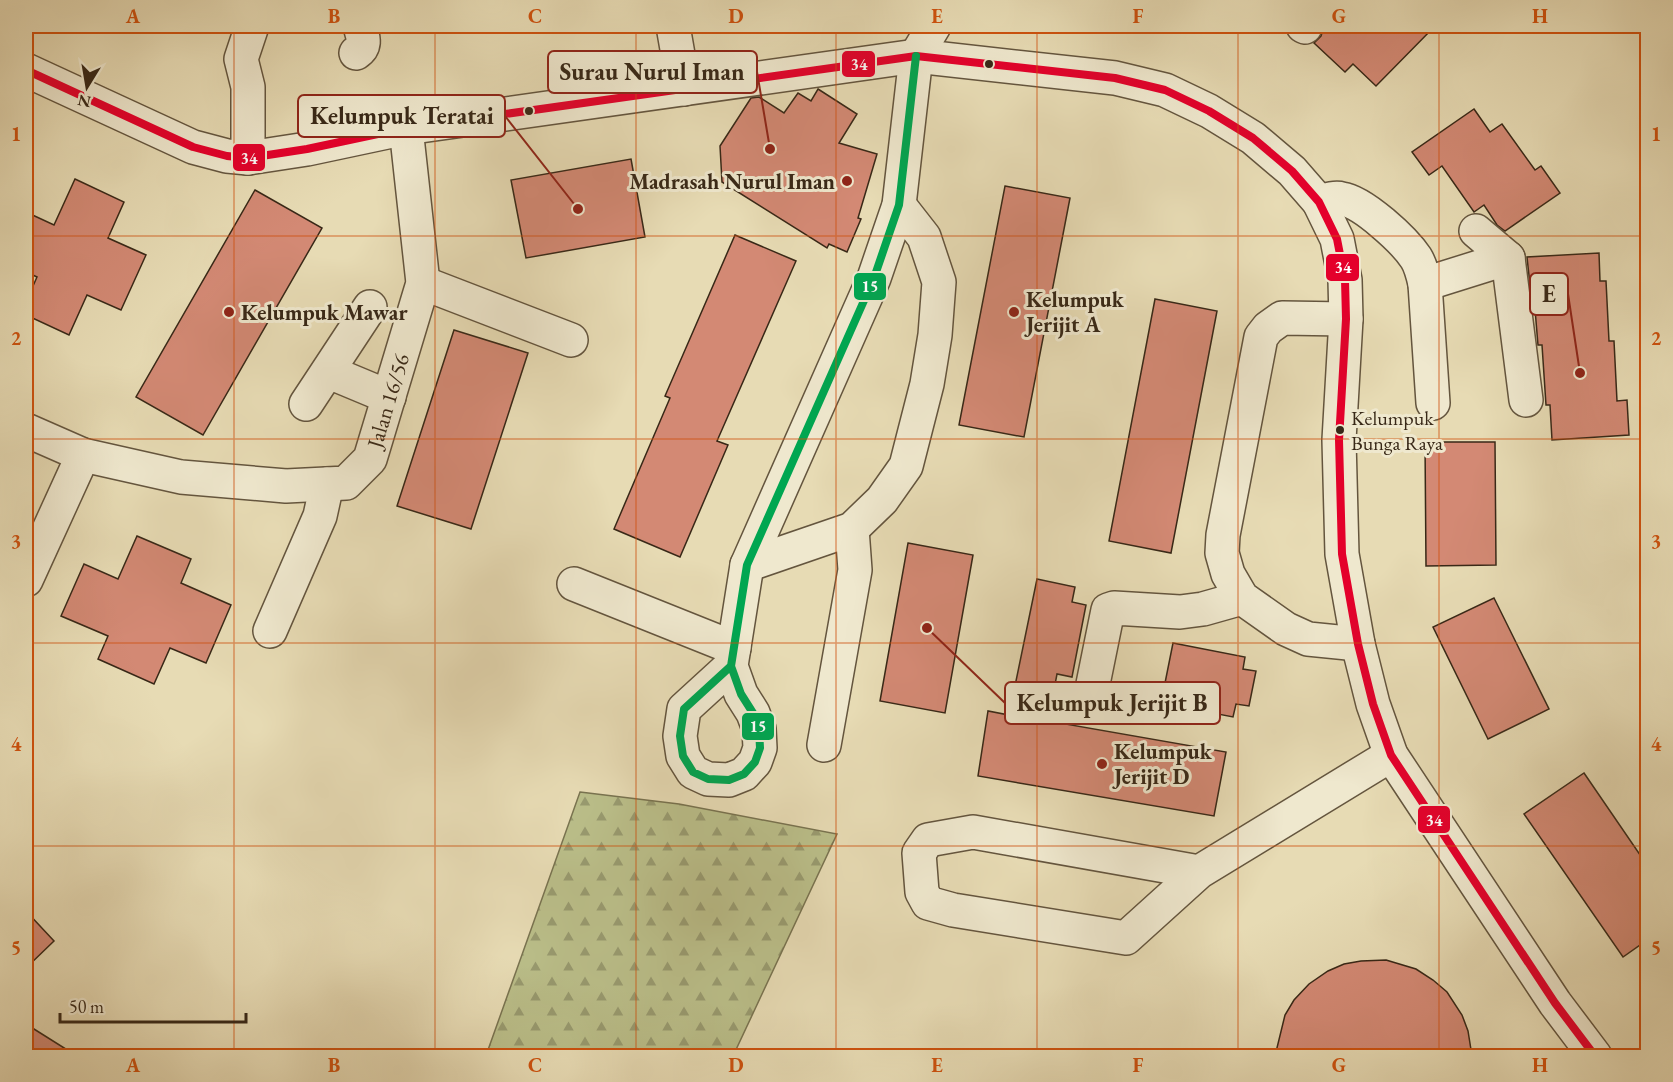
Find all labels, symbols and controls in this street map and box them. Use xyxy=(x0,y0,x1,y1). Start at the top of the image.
text: A xyxy=(125,3,141,29)
text: B xyxy=(328,3,340,29)
text: C xyxy=(528,3,542,29)
text: D xyxy=(728,3,744,29)
text: E xyxy=(931,3,943,29)
text: F xyxy=(1133,3,1144,29)
text: G xyxy=(1332,3,1346,29)
text: H xyxy=(1532,3,1548,29)
line badge: 34 xyxy=(841,50,876,78)
callout: Surau Nurul Iman xyxy=(548,51,757,93)
text: 34 xyxy=(851,54,868,75)
text: Surau Nurul Iman xyxy=(560,56,745,87)
north arrow xyxy=(57,57,117,117)
unlabelled marker xyxy=(983,58,995,70)
text: N xyxy=(76,90,93,113)
callout: Kelumpuk Teratai xyxy=(298,95,505,137)
text: Kelumpuk Teratai xyxy=(310,100,494,131)
unlabelled marker xyxy=(523,105,535,117)
text: 1 xyxy=(11,121,21,147)
text: 1 xyxy=(1651,121,1661,147)
line badge: 34 xyxy=(232,143,266,172)
text: 34 xyxy=(241,148,258,169)
place label: Madrasah Nurul Iman xyxy=(629,167,836,196)
marker: Madrasah Nurul Iman xyxy=(840,174,854,188)
line badge: 34 xyxy=(1325,253,1360,282)
text: 34 xyxy=(1335,257,1352,278)
line badge: 15 xyxy=(853,272,887,301)
callout: E xyxy=(1530,273,1568,315)
text: 15 xyxy=(862,276,878,297)
text: E xyxy=(1542,278,1556,309)
place label: Kelumpuk Jerijit A xyxy=(1024,285,1125,339)
place label: Kelumpuk Mawar xyxy=(241,298,408,327)
marker: Kelumpuk Mawar xyxy=(222,305,236,319)
marker: Kelumpuk Jerijit A xyxy=(1007,305,1021,319)
text: 2 xyxy=(11,325,22,351)
text: 2 xyxy=(1651,325,1662,351)
street label: Jalan 16/56 xyxy=(359,349,416,453)
place label: Kelumpuk Bunga Raya xyxy=(1351,405,1443,456)
marker: Kelumpuk Bunga Raya xyxy=(1334,424,1346,436)
text: 3 xyxy=(11,528,21,554)
text: 3 xyxy=(1651,528,1661,554)
callout: Kelumpuk Jerijit B xyxy=(1005,682,1220,724)
text: Kelumpuk Jerijit B xyxy=(1016,687,1208,719)
line badge: 15 xyxy=(741,712,775,741)
text: 15 xyxy=(750,716,766,737)
text: 4 xyxy=(11,731,22,757)
text: 4 xyxy=(1651,731,1662,757)
place label: Kelumpuk Jerijit D xyxy=(1112,737,1213,791)
marker: Kelumpuk Jerijit D xyxy=(1095,757,1109,771)
line badge: 34 xyxy=(1417,805,1451,834)
text: 34 xyxy=(1426,810,1443,831)
text: 5 xyxy=(11,934,21,960)
text: 5 xyxy=(1651,934,1661,960)
scale bar xyxy=(60,986,246,1024)
text: 50 m xyxy=(69,995,104,1018)
text: A xyxy=(125,1052,141,1078)
text: B xyxy=(328,1052,340,1078)
text: C xyxy=(528,1052,542,1078)
text: D xyxy=(728,1052,744,1078)
text: E xyxy=(931,1052,943,1078)
text: F xyxy=(1133,1052,1144,1078)
text: G xyxy=(1332,1052,1346,1078)
text: H xyxy=(1532,1052,1548,1078)

